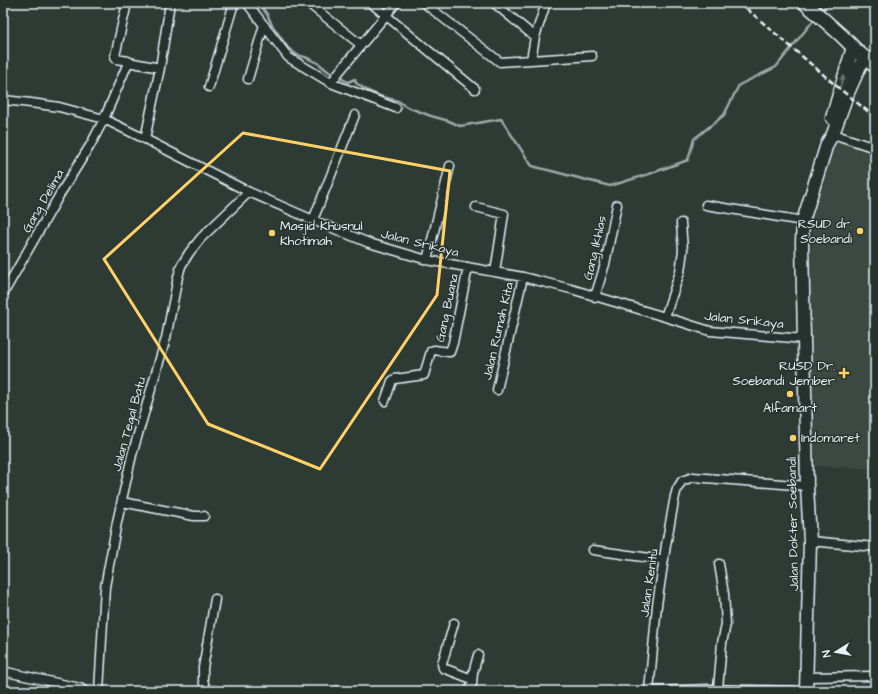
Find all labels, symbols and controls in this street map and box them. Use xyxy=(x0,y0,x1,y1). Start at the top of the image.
one-way arrow xyxy=(839,75,845,87)
street label: Gang Delima xyxy=(18,166,69,236)
street label: Gang Ikhlas xyxy=(579,214,612,282)
place label: RSUD dr. Soebandi xyxy=(798,215,852,248)
place label: Masjid Khusnul Khotimah xyxy=(280,217,363,250)
street label: Jalan Srikaya xyxy=(379,225,461,262)
marker: RSUD dr. Soebandi xyxy=(855,226,865,236)
marker: Masjid Khusnul Khotimah xyxy=(267,228,277,238)
street label: Gang Buana xyxy=(431,272,464,344)
street label: Jalan Rumah Kita xyxy=(478,280,518,382)
street label: Jalan Srikaya xyxy=(703,307,785,334)
place label: RUSD Dr. Soebandi Jember xyxy=(733,357,835,390)
marker: RUSD Dr. Soebandi Jember xyxy=(838,367,850,379)
street label: Jalan Tegal Batu xyxy=(108,374,151,474)
marker: Alfamart xyxy=(785,389,795,399)
place label: Alfamart xyxy=(763,399,818,417)
place label: Indomaret xyxy=(801,429,860,447)
marker: Indomaret xyxy=(788,433,798,443)
street label: Jalan Dokter Soebandi xyxy=(783,457,803,591)
street label: Jalan Kenitu xyxy=(635,547,663,618)
north arrow xyxy=(816,632,856,672)
text: N xyxy=(819,649,835,659)

